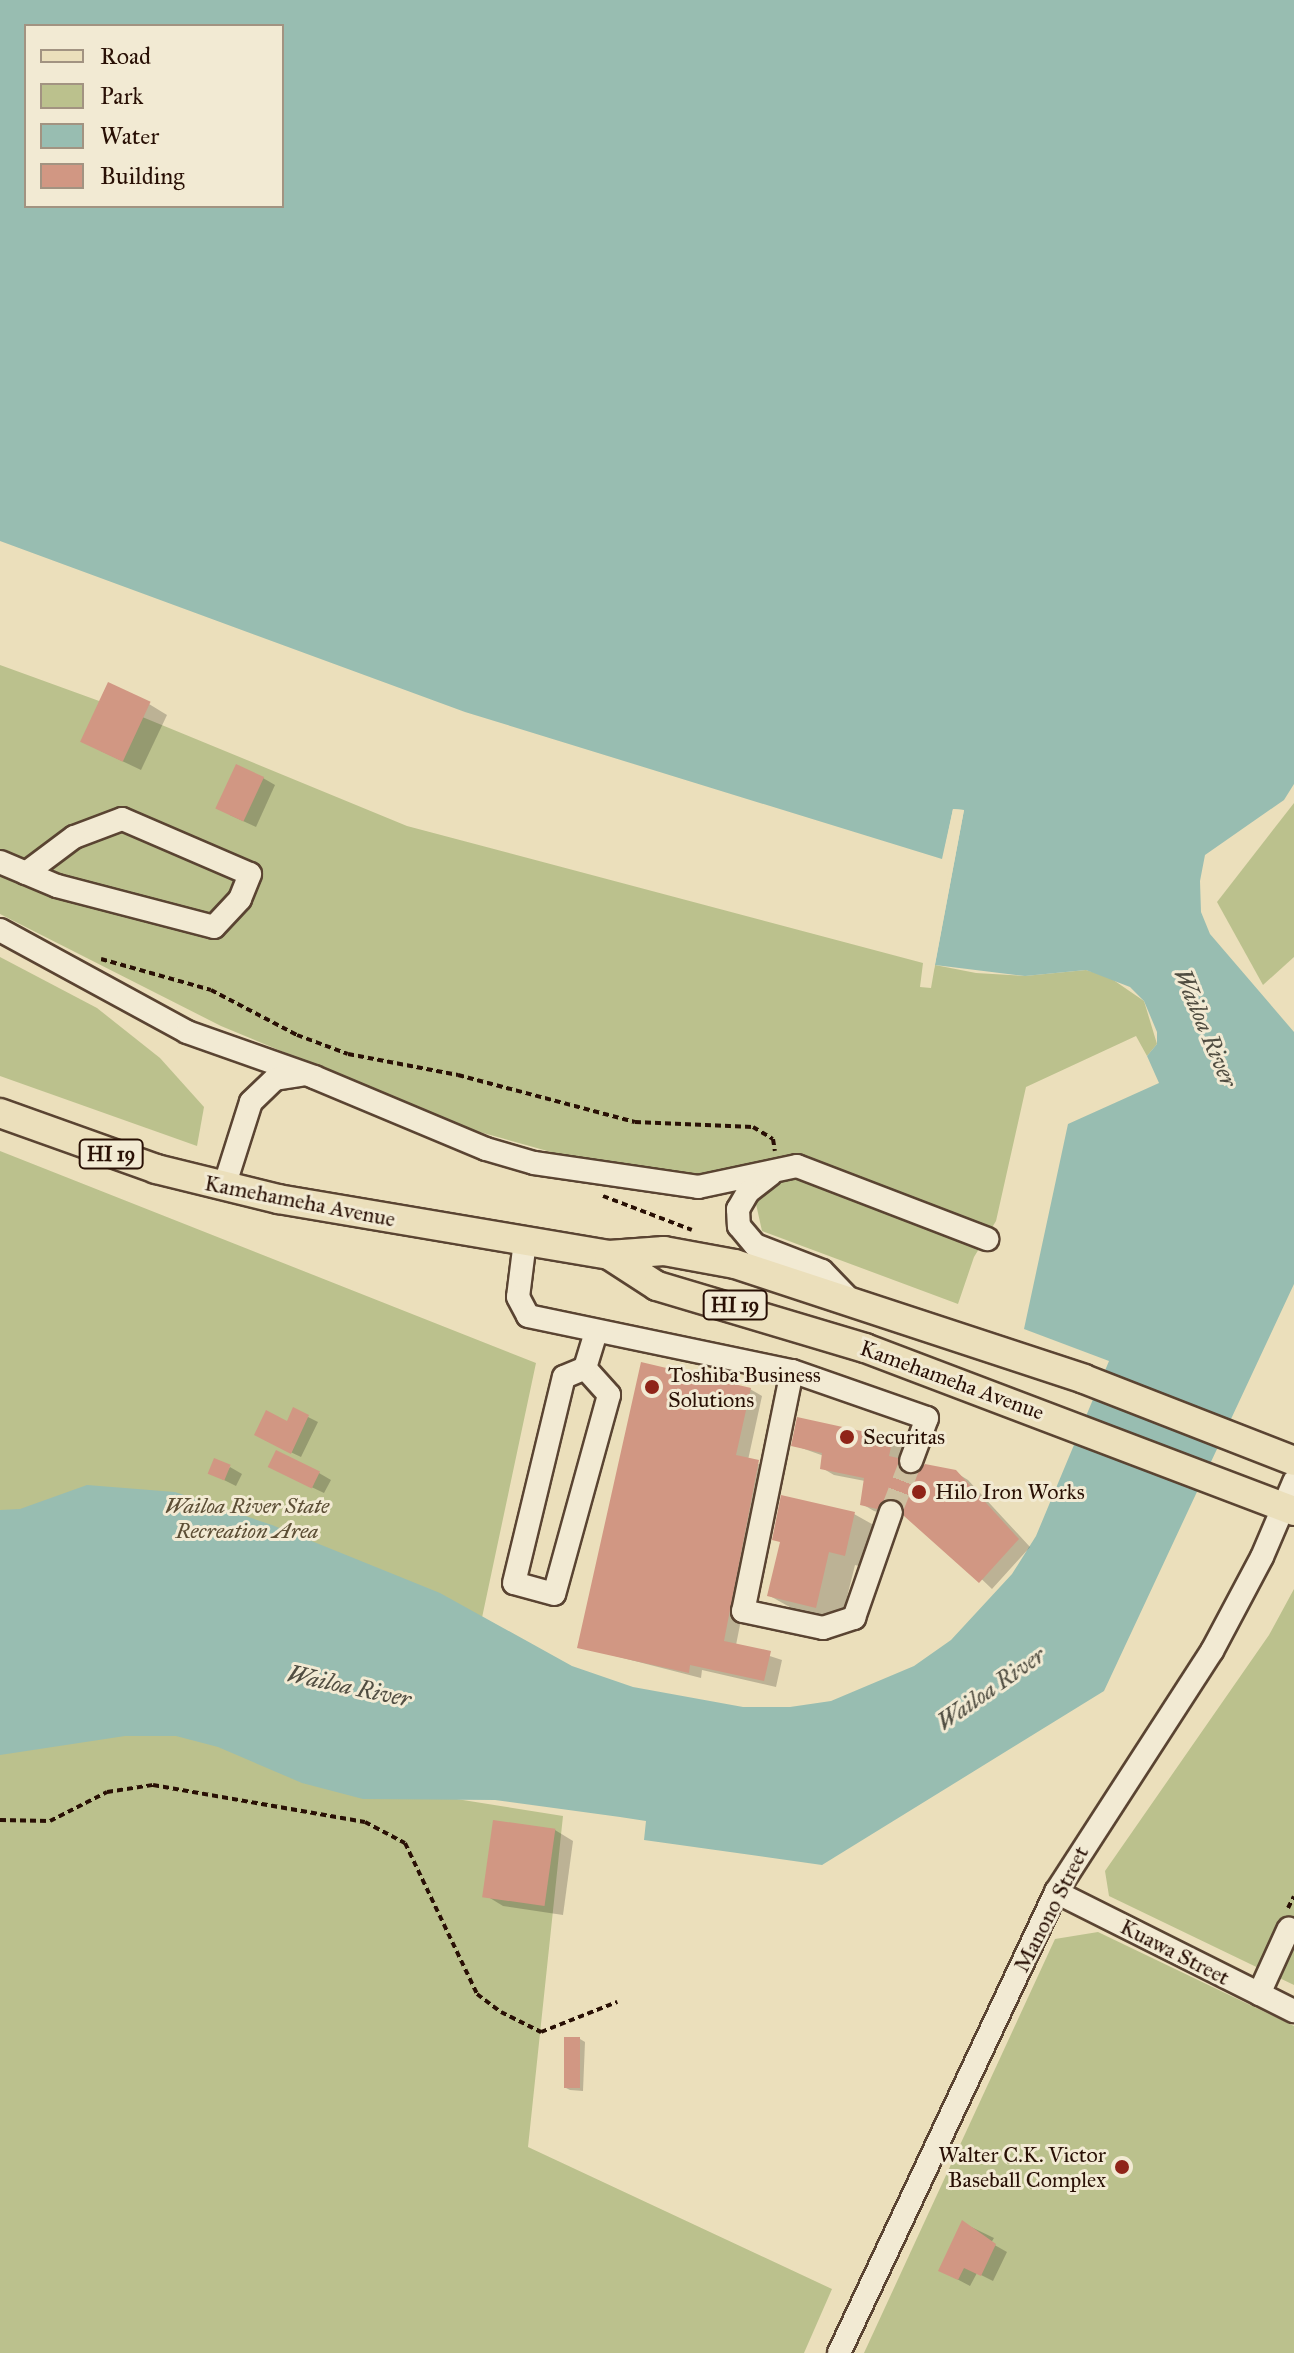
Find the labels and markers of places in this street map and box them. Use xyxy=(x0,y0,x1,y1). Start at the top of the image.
place label: Toshiba Business Solutions xyxy=(668,1361,821,1412)
marker: Toshiba Business Solutions xyxy=(643,1378,661,1396)
place label: Securitas xyxy=(863,1424,945,1450)
marker: Securitas xyxy=(838,1428,856,1446)
place label: Hilo Iron Works xyxy=(935,1479,1085,1505)
marker: Hilo Iron Works xyxy=(910,1483,928,1501)
place label: Walter C.K. Victor Baseball Complex xyxy=(938,2141,1106,2192)
marker: Walter C.K. Victor Baseball Complex xyxy=(1113,2158,1131,2176)

